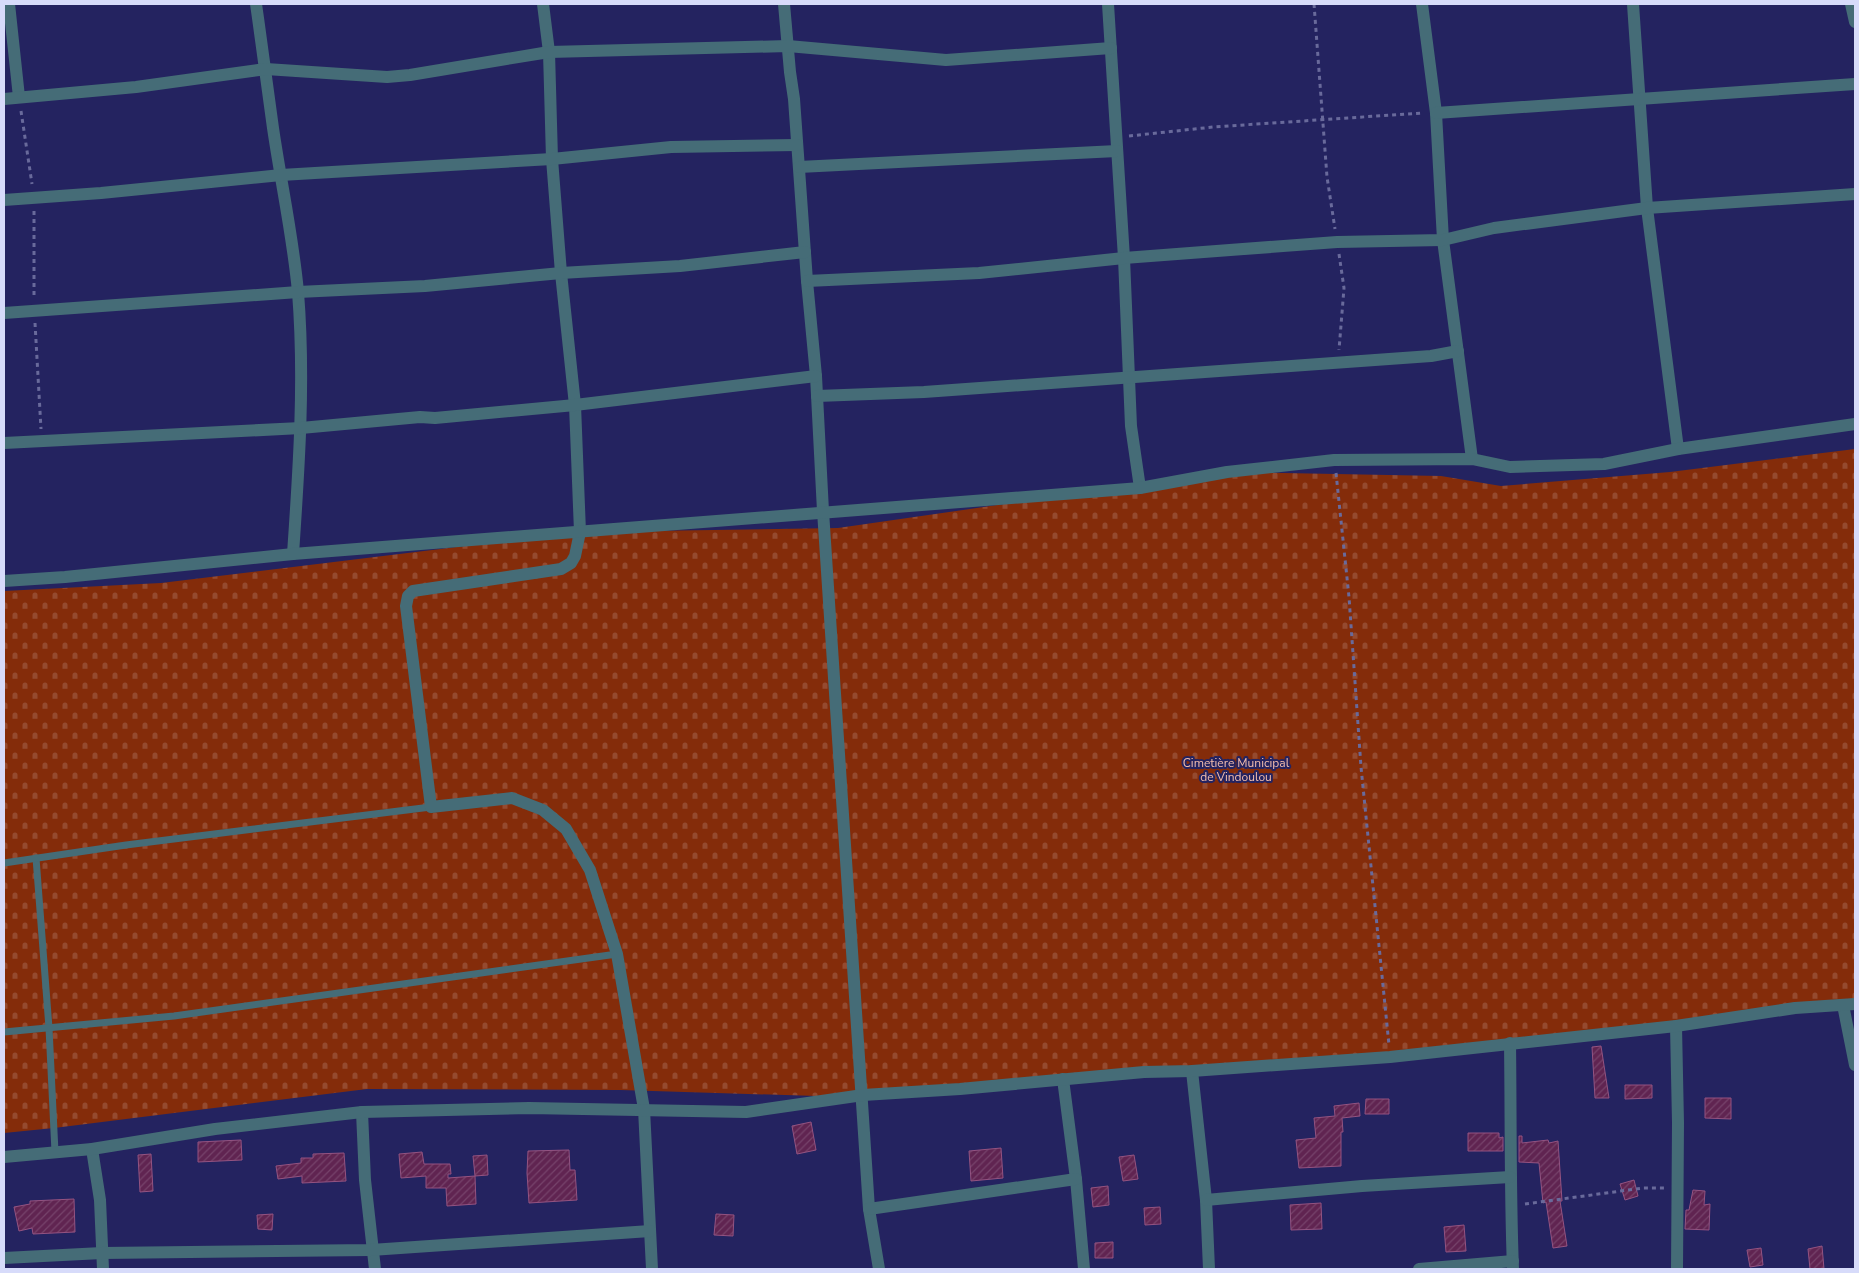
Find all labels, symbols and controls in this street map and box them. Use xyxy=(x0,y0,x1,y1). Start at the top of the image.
park label: Cimetière Municipal de Vindoulou xyxy=(1183,755,1290,785)

